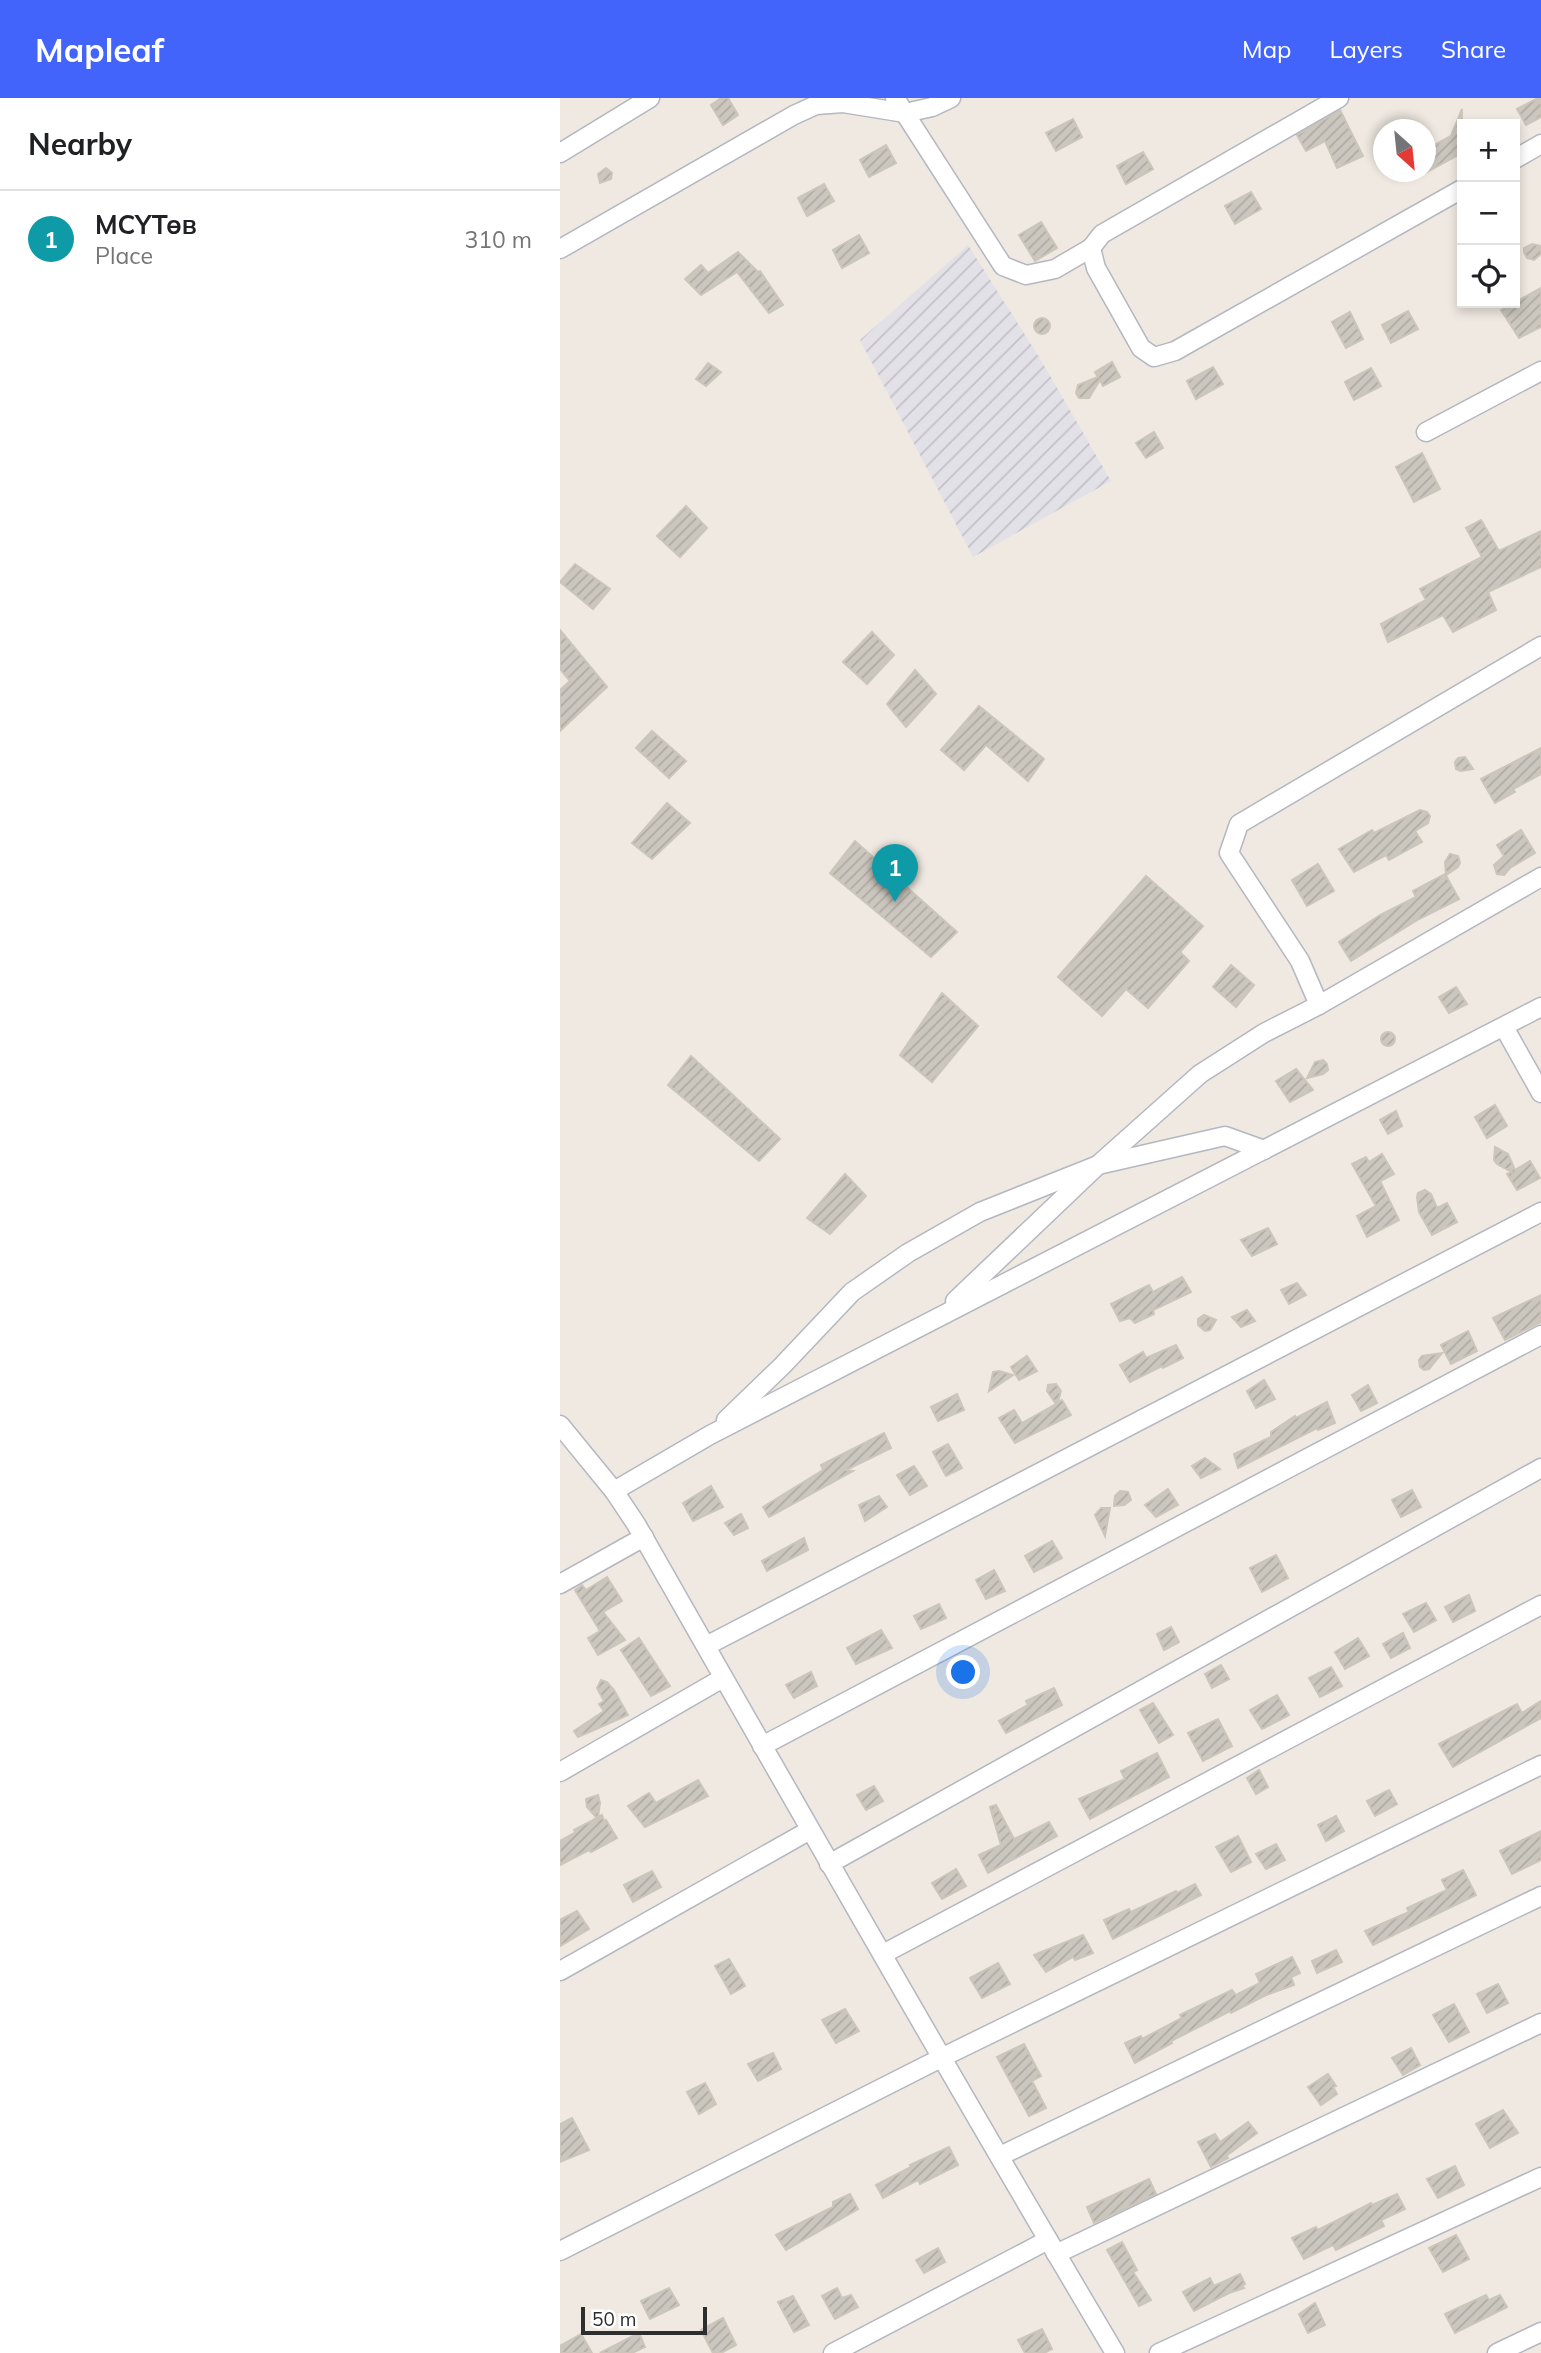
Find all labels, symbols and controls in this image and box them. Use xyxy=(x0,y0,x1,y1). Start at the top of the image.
text: Mapleaf xyxy=(35,29,164,70)
text: Map xyxy=(1242,34,1291,64)
text: Layers xyxy=(1329,34,1403,64)
text: Share xyxy=(1441,34,1506,64)
north arrow xyxy=(1373,119,1436,182)
map controls xyxy=(1457,119,1520,308)
button: + xyxy=(1457,119,1520,182)
text: Nearby xyxy=(28,125,132,163)
button: − xyxy=(1457,182,1520,245)
text: МСҮТөв xyxy=(95,208,197,241)
text: 1 xyxy=(44,225,58,254)
text: 310 m xyxy=(464,225,532,254)
text: Place xyxy=(95,241,153,270)
button: locate xyxy=(1457,245,1520,308)
pin: 1 xyxy=(872,844,918,902)
your location xyxy=(946,1655,980,1689)
scale bar xyxy=(581,2304,707,2336)
text: 50 m xyxy=(592,2307,636,2331)

